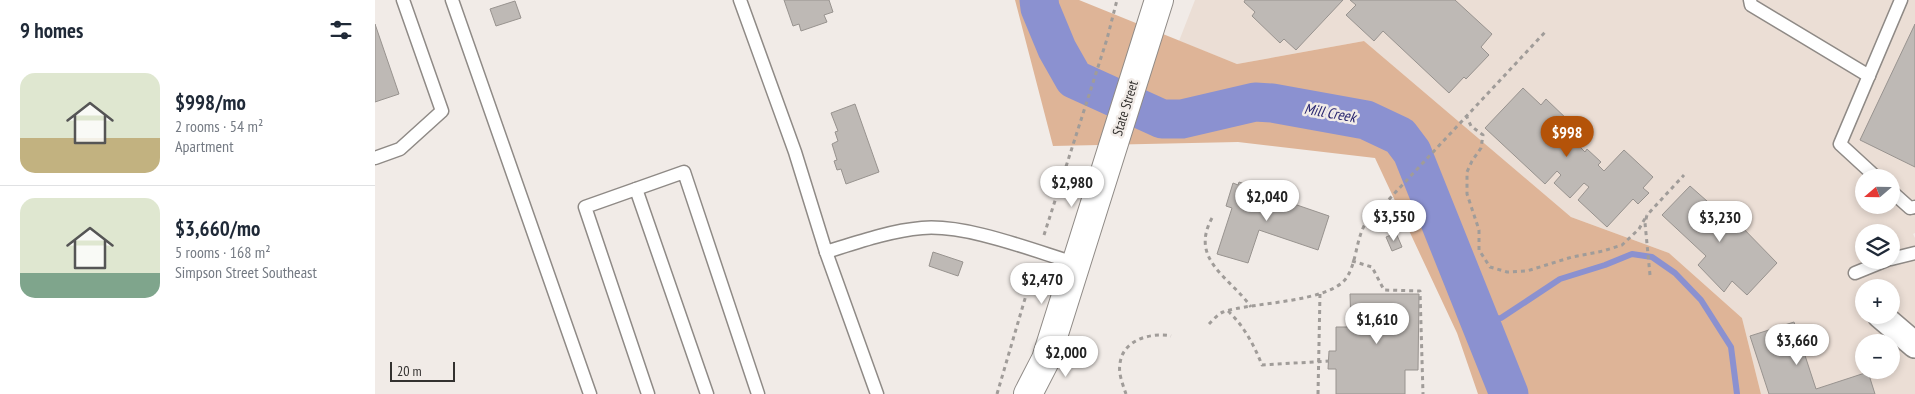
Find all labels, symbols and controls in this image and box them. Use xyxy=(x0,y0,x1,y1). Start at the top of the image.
icon: filters xyxy=(327,16,355,44)
text: 9 homes xyxy=(20,17,83,44)
street label: State Street xyxy=(1108,78,1142,138)
text: $998/mo xyxy=(175,89,246,116)
icon: home xyxy=(60,93,120,153)
water label: Mill Creek xyxy=(1303,99,1359,127)
text: 2 rooms · 54 m² xyxy=(175,116,263,136)
pin: $998 xyxy=(1537,116,1597,158)
text: $998 xyxy=(1552,122,1582,142)
text: Apartment xyxy=(175,136,234,156)
pin: $2,980 xyxy=(1031,166,1113,208)
north arrow xyxy=(1855,169,1900,214)
map controls xyxy=(1855,169,1900,379)
text: $2,980 xyxy=(1051,172,1093,192)
pin: $2,040 xyxy=(1226,180,1308,222)
text: $2,040 xyxy=(1246,186,1288,206)
pin: $3,550 xyxy=(1353,200,1435,242)
pin: $3,230 xyxy=(1679,200,1761,243)
text: $3,550 xyxy=(1373,206,1415,226)
text: $3,230 xyxy=(1699,207,1741,227)
text: $3,660/mo xyxy=(175,215,260,242)
icon: home xyxy=(60,218,120,278)
button: layers xyxy=(1855,224,1900,269)
text: 5 rooms · 168 m² xyxy=(175,242,271,262)
text: Simpson Street Southeast xyxy=(175,262,317,282)
pin: $2,470 xyxy=(1001,262,1083,305)
text: $2,470 xyxy=(1021,269,1063,289)
button: + xyxy=(1855,279,1900,324)
pin: $1,610 xyxy=(1336,302,1418,345)
text: $1,610 xyxy=(1356,309,1398,329)
pin: $3,660 xyxy=(1756,324,1838,366)
text: $3,660 xyxy=(1776,330,1818,350)
button: − xyxy=(1855,334,1900,379)
pin: $2,000 xyxy=(1025,336,1107,378)
text: $2,000 xyxy=(1045,342,1087,362)
scale bar xyxy=(390,359,455,382)
text: 20 m xyxy=(397,362,422,380)

